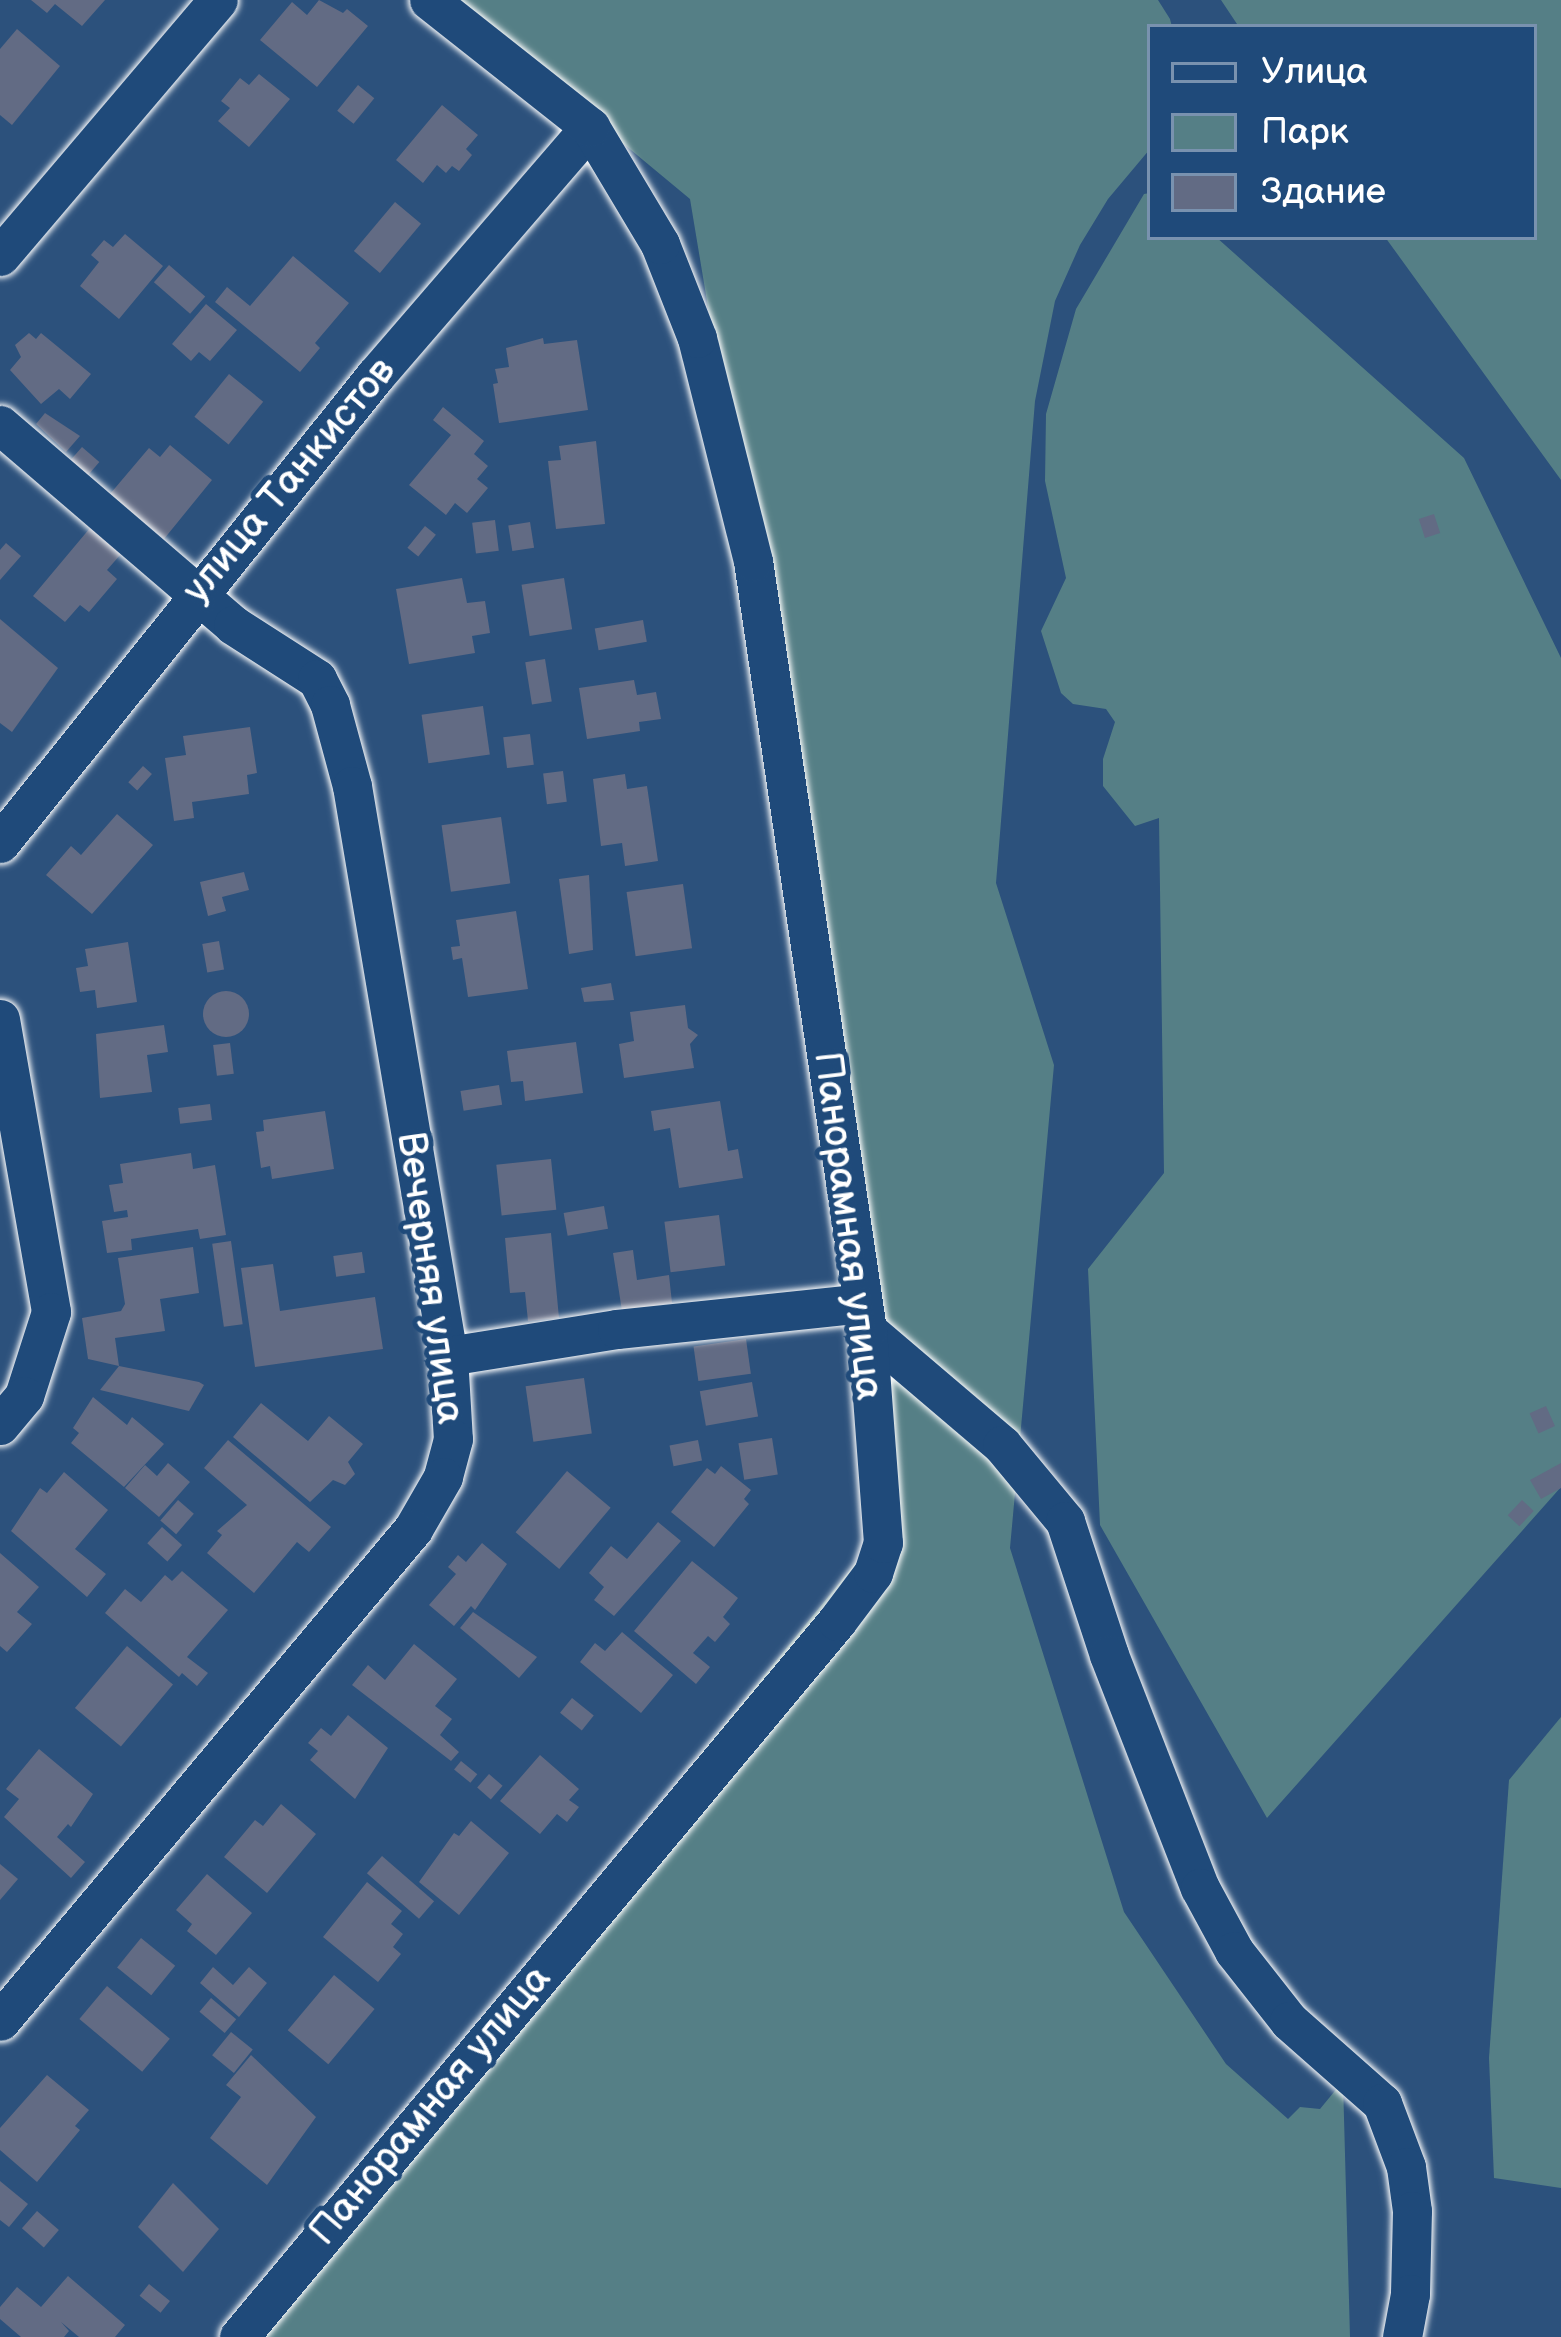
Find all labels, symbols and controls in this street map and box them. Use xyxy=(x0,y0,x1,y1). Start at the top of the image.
legend xyxy=(1147,24,1537,240)
text: Улица xyxy=(1261,51,1368,94)
text: Парк xyxy=(1261,111,1349,154)
text: Здание xyxy=(1261,171,1386,214)
street label: улица Танкистов xyxy=(174,349,406,613)
street label: Панорамная улица xyxy=(802,1049,892,1403)
street label: Вечерняя улица xyxy=(385,1129,473,1427)
street label: Панорамная улица xyxy=(300,1957,562,2255)

